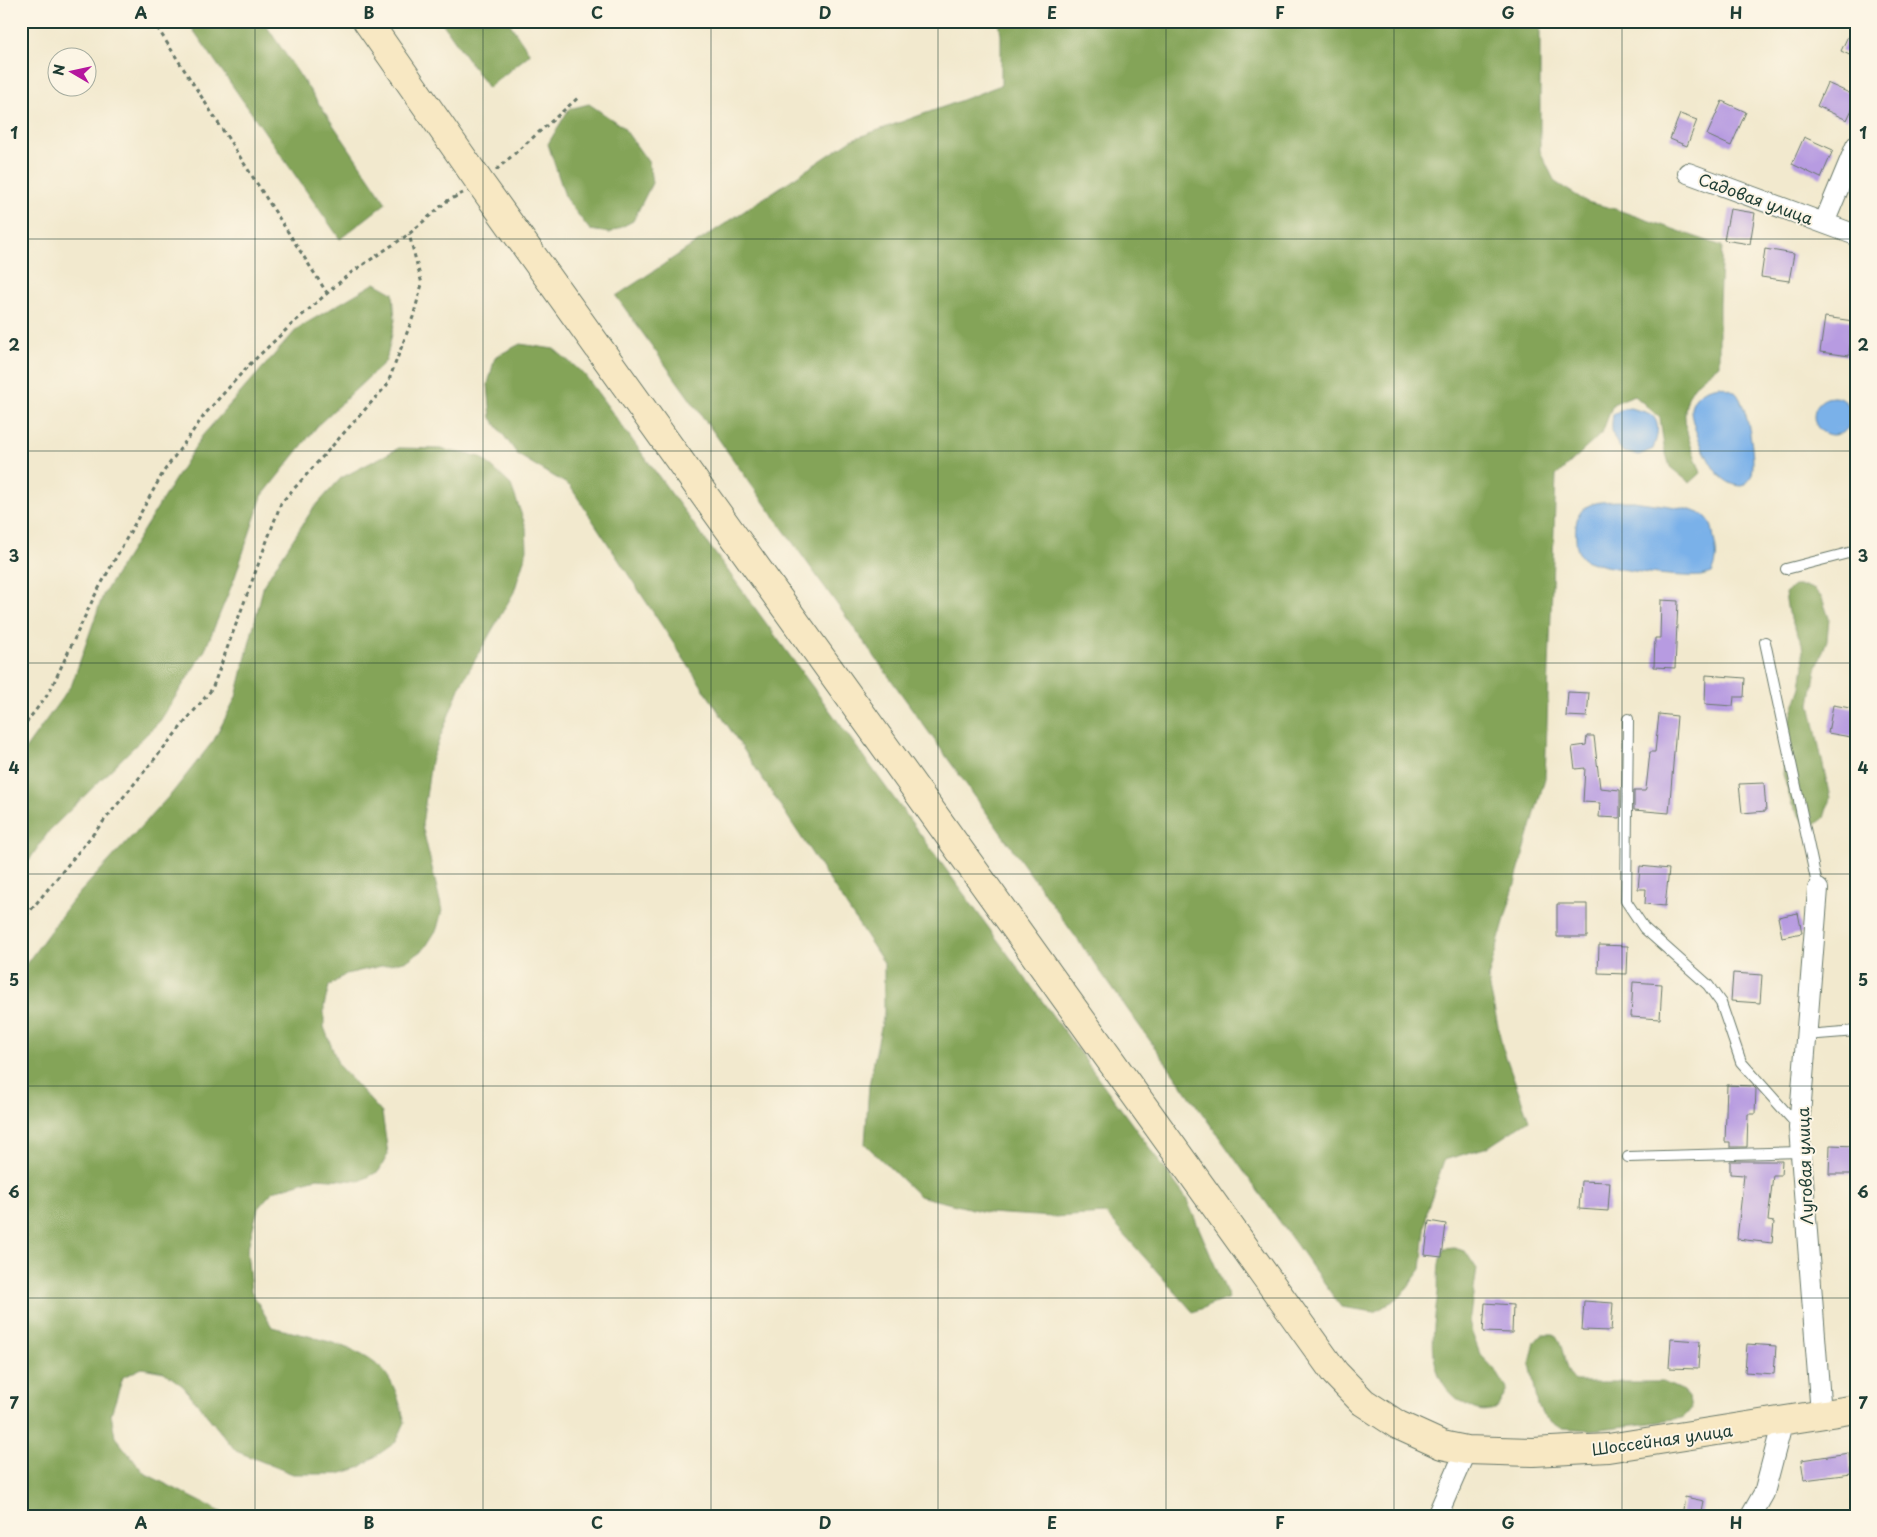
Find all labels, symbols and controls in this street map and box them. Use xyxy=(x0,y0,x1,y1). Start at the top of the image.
text: A xyxy=(135,0,148,24)
text: B xyxy=(364,0,375,24)
text: C xyxy=(591,0,603,24)
text: D xyxy=(819,0,831,24)
text: E xyxy=(1047,0,1057,24)
text: F xyxy=(1275,0,1285,24)
text: G xyxy=(1501,0,1515,24)
text: H xyxy=(1730,0,1742,24)
north arrow xyxy=(48,48,98,98)
text: N xyxy=(47,63,70,77)
text: 1 xyxy=(10,120,18,144)
text: 1 xyxy=(1859,120,1867,144)
street label: Садовая улица xyxy=(1695,166,1817,230)
text: 2 xyxy=(8,332,20,356)
text: 2 xyxy=(1857,332,1869,356)
text: 3 xyxy=(9,543,19,567)
text: 3 xyxy=(1858,543,1868,567)
text: 4 xyxy=(9,755,20,779)
text: 4 xyxy=(1858,755,1869,779)
text: 5 xyxy=(9,967,19,991)
text: 5 xyxy=(1858,967,1868,991)
street label: Луговая улица xyxy=(1790,1107,1818,1225)
text: 6 xyxy=(8,1179,20,1203)
text: 6 xyxy=(1857,1179,1869,1203)
text: 7 xyxy=(9,1390,19,1414)
text: 7 xyxy=(1858,1390,1868,1414)
street label: Шоссейная улица xyxy=(1590,1417,1734,1461)
text: A xyxy=(135,1510,148,1534)
text: B xyxy=(364,1510,375,1534)
text: C xyxy=(591,1510,603,1534)
text: D xyxy=(819,1510,831,1534)
text: E xyxy=(1047,1510,1057,1534)
text: F xyxy=(1275,1510,1285,1534)
text: G xyxy=(1501,1510,1515,1534)
text: H xyxy=(1730,1510,1742,1534)

